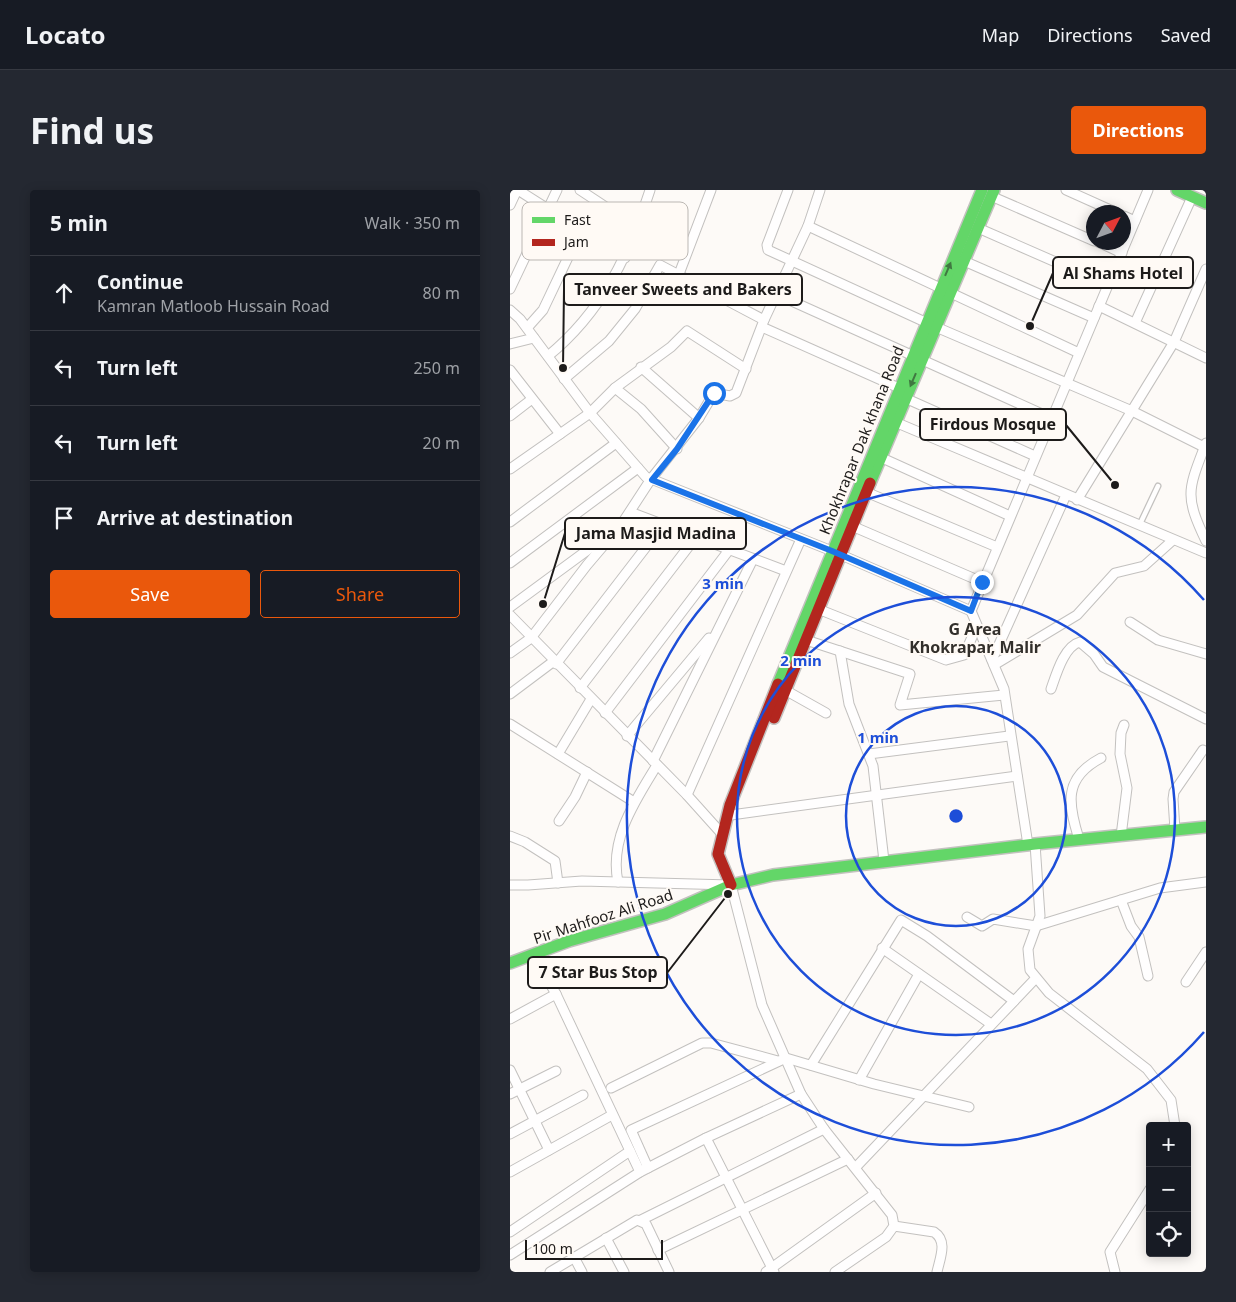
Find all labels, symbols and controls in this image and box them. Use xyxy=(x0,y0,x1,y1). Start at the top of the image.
text: Locato xyxy=(25,18,106,51)
text: Map xyxy=(982,23,1019,47)
text: Directions xyxy=(1047,23,1133,47)
text: Saved xyxy=(1161,23,1211,47)
button: Directions xyxy=(1071,106,1206,154)
text: Find us xyxy=(30,107,154,154)
legend xyxy=(522,202,688,260)
north arrow xyxy=(1086,205,1131,250)
text: 5 min xyxy=(50,209,108,237)
text: Fast xyxy=(564,210,591,229)
text: Walk · 350 m xyxy=(365,212,460,234)
text: Jam xyxy=(562,232,589,251)
callout: Al Shams Hotel xyxy=(1053,257,1193,288)
one-way arrow xyxy=(944,262,952,276)
text: Al Shams Hotel xyxy=(1063,262,1183,284)
text: Continue xyxy=(97,269,183,295)
callout: Tanveer Sweets and Bakers xyxy=(564,274,802,305)
text: Tanveer Sweets and Bakers xyxy=(574,278,792,300)
icon: ahead xyxy=(50,279,78,307)
text: 80 m xyxy=(423,282,460,304)
text: Kamran Matloob Hussain Road xyxy=(97,295,330,317)
street label: Khokhrapar Dak khana Road xyxy=(814,343,908,537)
icon: left xyxy=(50,354,78,382)
text: Turn left xyxy=(97,355,178,381)
text: 250 m xyxy=(413,357,460,379)
one-way arrow xyxy=(909,373,917,388)
route start xyxy=(703,382,726,405)
callout: Firdous Mosque xyxy=(920,409,1066,440)
text: Firdous Mosque xyxy=(930,413,1056,435)
icon: left xyxy=(50,429,78,457)
text: Turn left xyxy=(97,430,178,456)
text: 20 m xyxy=(423,432,460,454)
icon: arrive xyxy=(50,504,78,532)
text: Arrive at destination xyxy=(97,505,293,531)
callout: Jama Masjid Madina xyxy=(565,518,746,549)
text: Jama Masjid Madina xyxy=(574,522,736,544)
button: Save xyxy=(50,570,250,618)
button: Share xyxy=(260,570,460,618)
route end xyxy=(971,571,994,594)
text: 3 min xyxy=(702,573,744,593)
district label: G Area Khokrapar, Malir xyxy=(909,618,1041,658)
text: 2 min xyxy=(780,650,822,670)
text: 1 min xyxy=(857,727,899,747)
centre of rings xyxy=(947,807,965,825)
street label: Pir Mahfooz Ali Road xyxy=(531,884,675,948)
callout: 7 Star Bus Stop xyxy=(528,957,667,988)
text: 7 Star Bus Stop xyxy=(538,961,658,983)
map controls xyxy=(1146,1122,1191,1257)
button: + xyxy=(1146,1122,1191,1167)
button: − xyxy=(1146,1167,1191,1212)
button: locate xyxy=(1146,1212,1191,1257)
scale bar xyxy=(525,1237,662,1260)
text: 100 m xyxy=(532,1239,573,1258)

